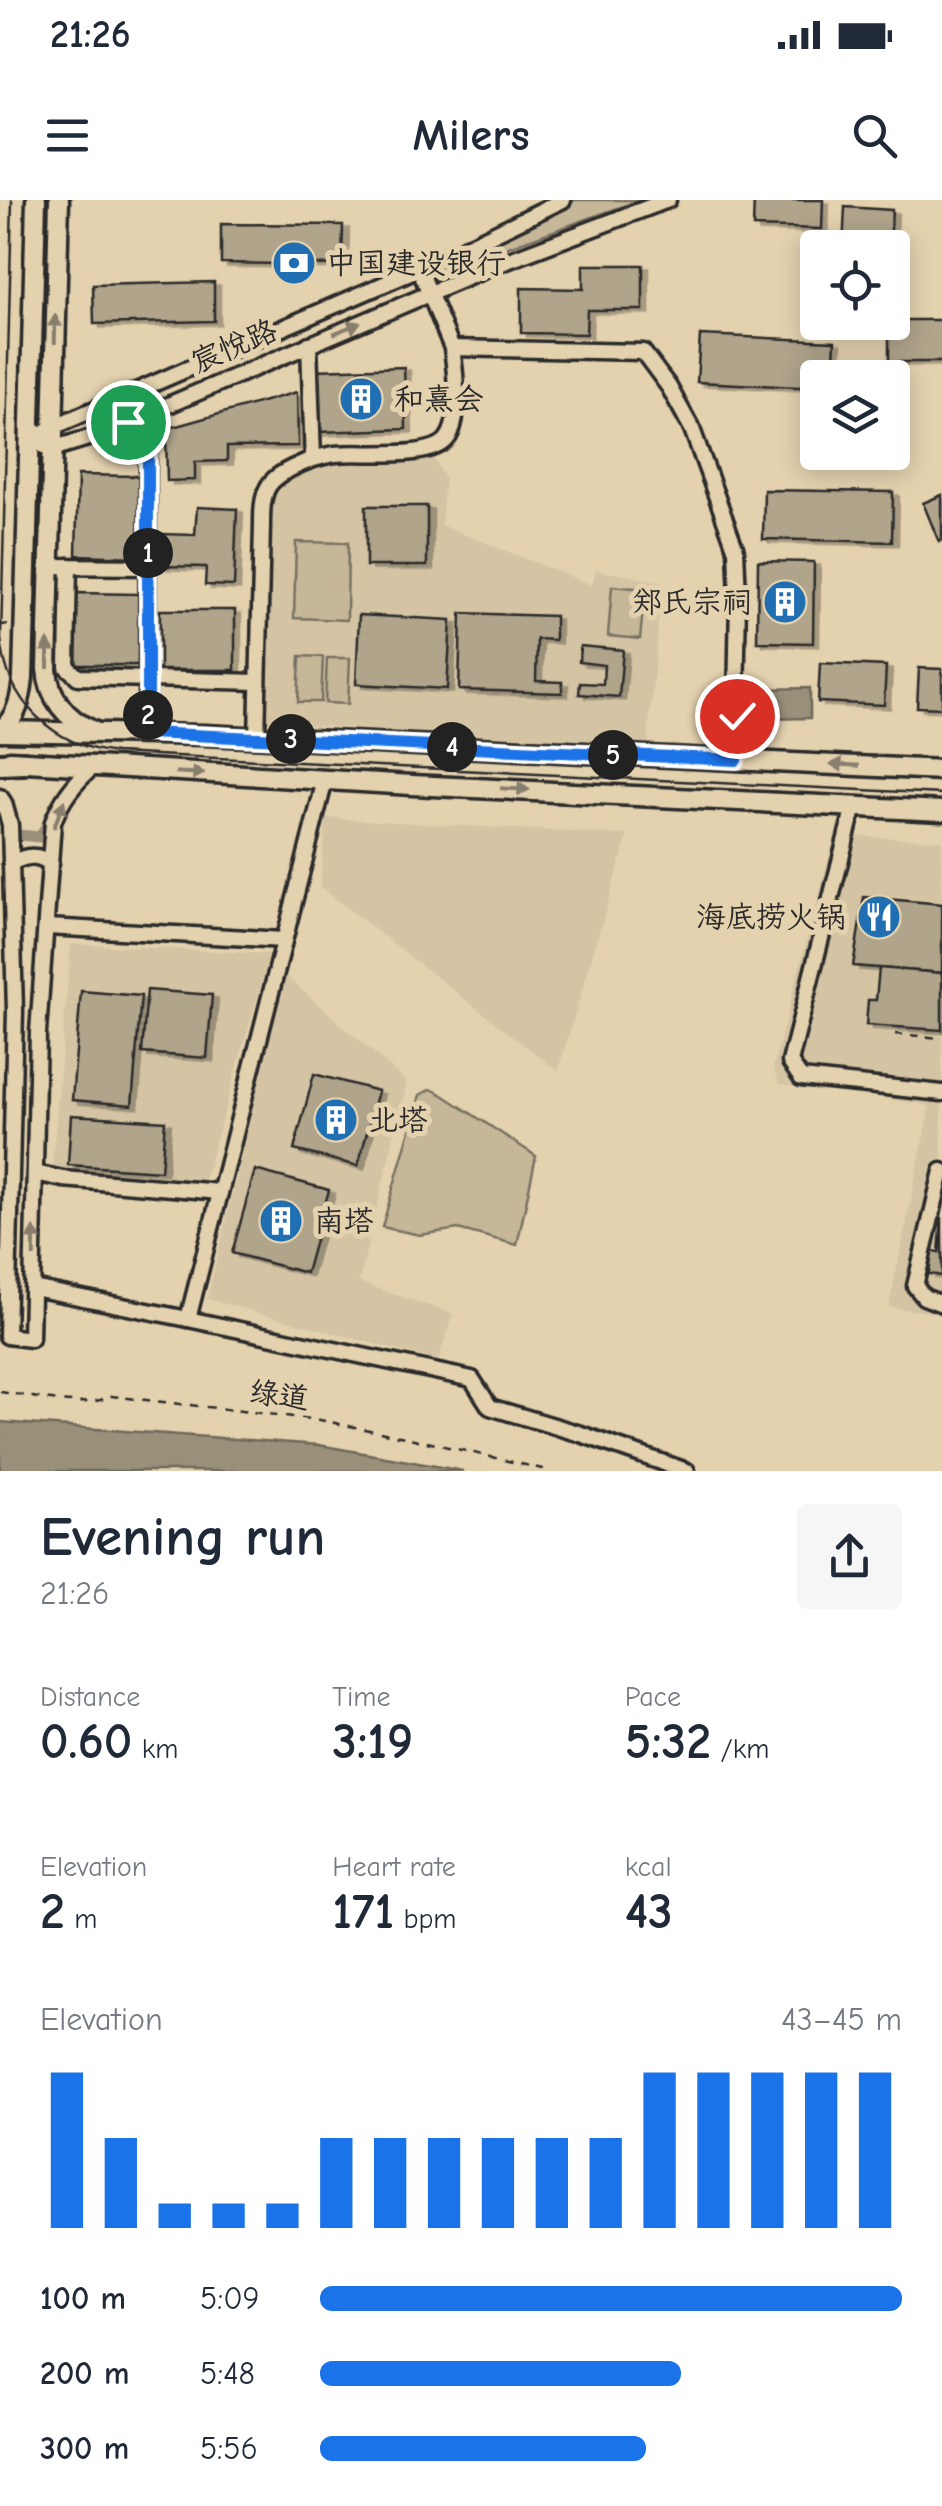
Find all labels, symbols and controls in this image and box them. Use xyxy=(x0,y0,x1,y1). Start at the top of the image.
text: 21:26 xyxy=(50,13,131,57)
icon: menu xyxy=(40,108,95,163)
icon: search xyxy=(847,108,902,163)
text: Milers xyxy=(412,109,530,161)
map controls xyxy=(800,230,910,470)
button: locate xyxy=(800,230,910,340)
bank icon: 中国建设银行 xyxy=(271,240,317,286)
place label: 中国建设银行 xyxy=(326,246,506,281)
one-way arrow xyxy=(48,313,64,345)
street label: 宸悦路 xyxy=(186,313,282,380)
one-way arrow xyxy=(332,320,362,336)
button: layers xyxy=(800,360,910,470)
building icon: 和熹会 xyxy=(338,376,384,422)
pin xyxy=(86,380,171,465)
place label: 和熹会 xyxy=(394,382,484,417)
icon: arrive xyxy=(101,395,156,450)
pin: 1 xyxy=(123,528,173,578)
text: 1 xyxy=(142,537,154,569)
building icon: 郑氏宗祠 xyxy=(762,579,808,625)
place label: 郑氏宗祠 xyxy=(632,585,752,620)
one-way arrow xyxy=(40,638,56,670)
pin xyxy=(695,674,780,759)
icon: check xyxy=(710,689,765,744)
pin: 2 xyxy=(123,690,173,740)
text: 2 xyxy=(141,699,155,731)
pin: 3 xyxy=(266,714,316,764)
pin: 4 xyxy=(427,722,477,772)
text: 3 xyxy=(284,723,298,755)
pin: 5 xyxy=(588,730,638,780)
text: 4 xyxy=(445,731,459,763)
text: 5 xyxy=(606,739,620,771)
one-way arrow xyxy=(828,757,860,773)
one-way arrow xyxy=(175,765,207,781)
one-way arrow xyxy=(499,781,531,797)
one-way arrow xyxy=(52,799,67,829)
restaurant icon: 海底捞火锅 xyxy=(856,894,902,940)
place label: 海底捞火锅 xyxy=(696,900,846,935)
building icon: 北塔 xyxy=(313,1097,359,1143)
place label: 北塔 xyxy=(368,1103,428,1138)
building icon: 南塔 xyxy=(258,1198,304,1244)
place label: 南塔 xyxy=(314,1204,374,1239)
one-way arrow xyxy=(26,1225,42,1257)
street label: 绿道 xyxy=(247,1374,311,1417)
button: share xyxy=(797,1504,902,1609)
text: Evening run xyxy=(40,1505,325,1569)
text: 21:26 xyxy=(40,1575,109,1612)
text: Distance xyxy=(40,1681,140,1713)
text: Time xyxy=(332,1681,390,1713)
text: Pace xyxy=(625,1681,681,1713)
text: 0.60 xyxy=(40,1713,132,1771)
text: 3:19 xyxy=(332,1713,413,1771)
text: 5:32 xyxy=(625,1713,711,1771)
text: km xyxy=(132,1733,178,1765)
text: /km xyxy=(711,1733,769,1765)
text: Elevation xyxy=(40,1851,147,1883)
text: Heart rate xyxy=(332,1851,456,1883)
text: kcal xyxy=(625,1851,672,1883)
text: 2 xyxy=(40,1883,65,1941)
text: 171 xyxy=(332,1883,394,1941)
text: 43 xyxy=(625,1883,673,1941)
text: m xyxy=(65,1903,97,1935)
text: bpm xyxy=(394,1903,457,1935)
text: Elevation xyxy=(40,2001,163,2038)
text: 43–45 m xyxy=(781,2001,902,2038)
text: 100 m xyxy=(40,2280,126,2317)
text: 5:09 xyxy=(200,2280,260,2317)
text: 200 m xyxy=(40,2355,129,2392)
text: 5:48 xyxy=(200,2355,255,2392)
text: 300 m xyxy=(40,2430,129,2467)
text: 5:56 xyxy=(200,2430,258,2467)

